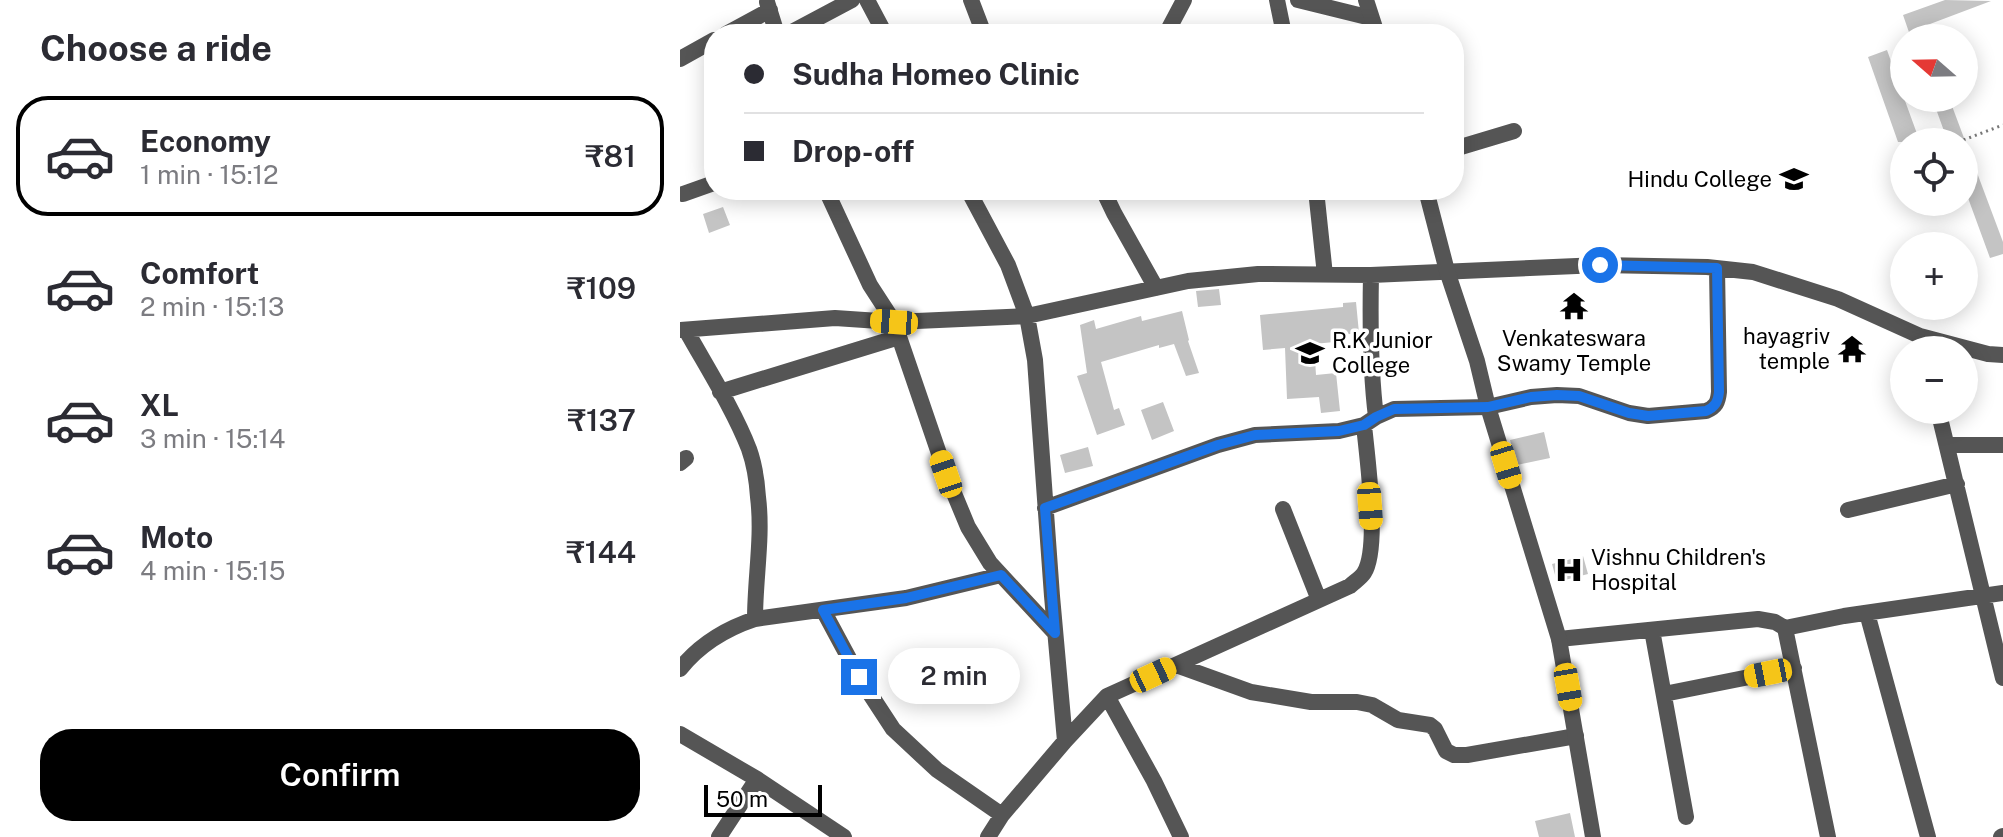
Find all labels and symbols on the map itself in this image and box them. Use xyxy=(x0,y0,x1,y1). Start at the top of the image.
north arrow xyxy=(1890,24,1978,112)
school or university icon: Hindu College xyxy=(1779,164,1809,194)
place label: Hindu College xyxy=(1627,166,1772,192)
route start xyxy=(1582,247,1618,283)
temple icon: Venkateswara Swamy Temple xyxy=(1559,291,1589,321)
car xyxy=(869,308,919,336)
place label: hayagriv temple xyxy=(1743,323,1830,374)
place label: Venkateswara Swamy Temple xyxy=(1497,325,1651,376)
place label: R.K Junior College xyxy=(1332,327,1433,378)
temple icon: hayagriv temple xyxy=(1837,334,1867,364)
school or university icon: R.K Junior College xyxy=(1295,338,1325,368)
car xyxy=(1488,439,1524,491)
car xyxy=(927,447,965,501)
car xyxy=(1356,481,1384,531)
place label: Vishnu Children's Hospital xyxy=(1591,544,1766,595)
hospital icon: Vishnu Children's Hospital xyxy=(1554,555,1584,585)
callout: 2 min xyxy=(887,649,1019,705)
car xyxy=(1126,654,1180,696)
car xyxy=(1742,657,1794,689)
route end xyxy=(841,659,877,695)
car xyxy=(1552,661,1584,713)
scale bar xyxy=(704,781,822,817)

